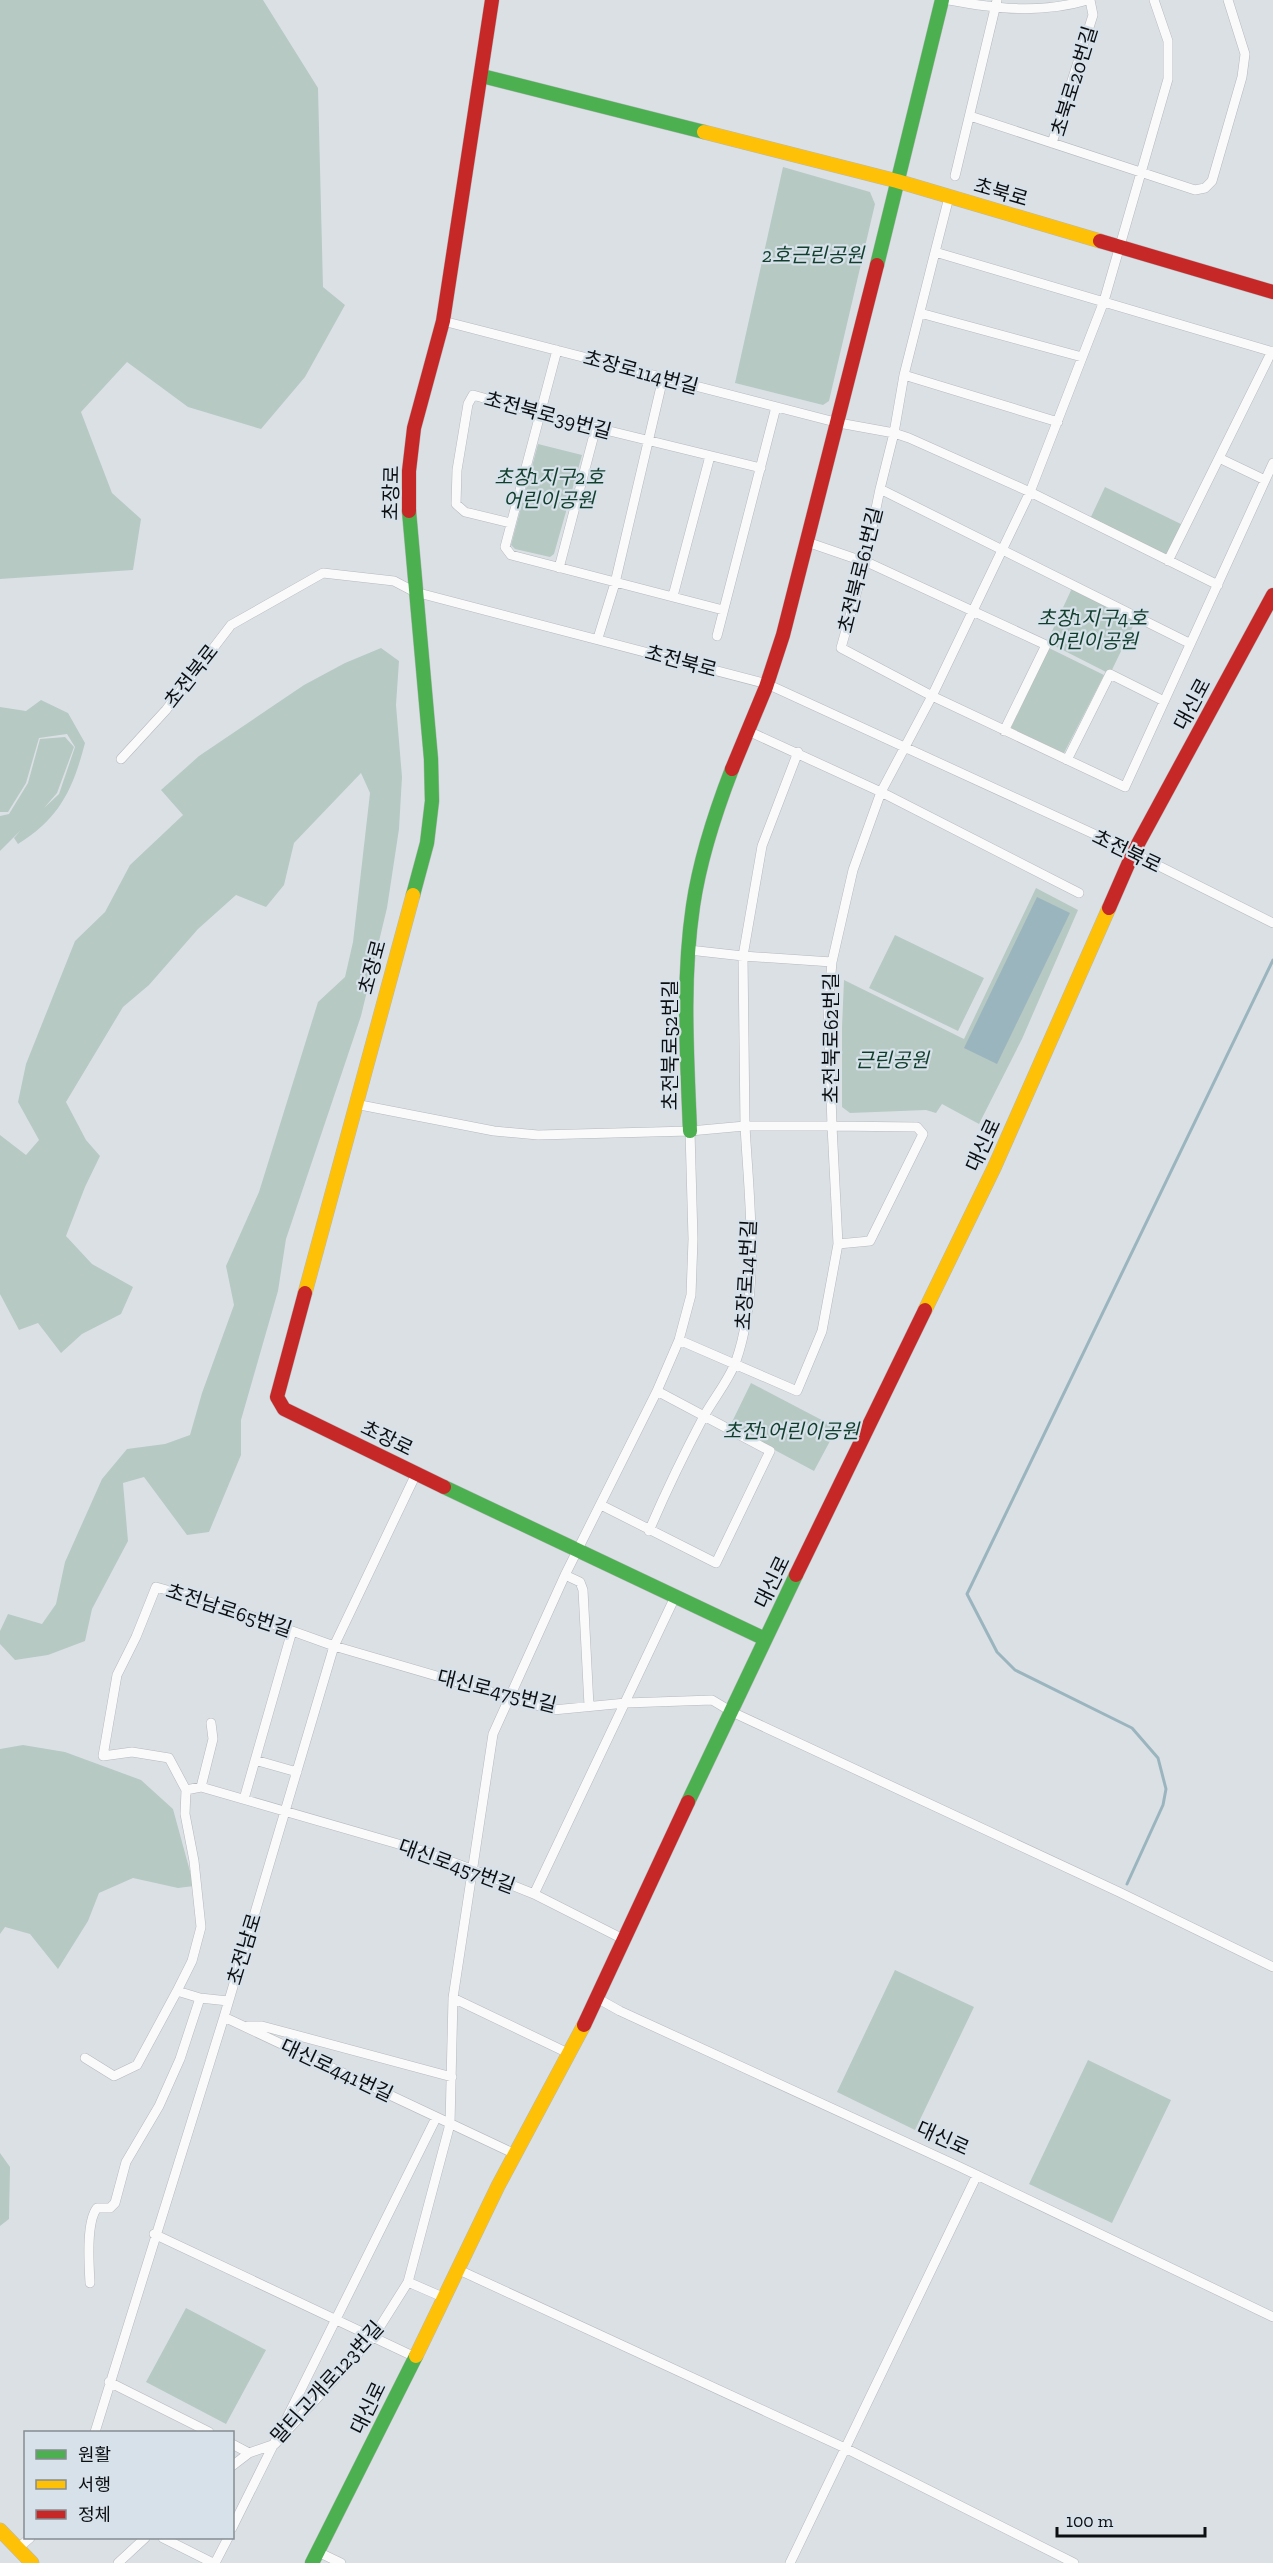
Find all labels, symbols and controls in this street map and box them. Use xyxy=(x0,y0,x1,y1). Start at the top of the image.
street label: 초북로20번길 xyxy=(1046,23,1102,139)
street label: 초북로 xyxy=(971,173,1031,211)
park label: 2호근린공원 xyxy=(762,243,866,267)
street label: 초장로114번길 xyxy=(581,345,701,399)
street label: 초전북로39번길 xyxy=(482,386,614,444)
street label: 초장로 xyxy=(379,465,403,521)
park label: 초장1지구2호 어린이공원 xyxy=(494,465,605,512)
street label: 초전북로61번길 xyxy=(833,505,887,635)
park label: 초장1지구4호 어린이공원 xyxy=(1037,606,1149,653)
street label: 초전북로 xyxy=(159,640,223,712)
street label: 초전북로 xyxy=(642,640,720,682)
street label: 대신로 xyxy=(1168,674,1216,734)
street label: 초전북로 xyxy=(1089,824,1165,878)
street label: 초장로 xyxy=(353,937,391,997)
street label: 초전북로62번길 xyxy=(819,972,843,1104)
street label: 초전북로52번길 xyxy=(658,980,682,1110)
park label: 근린공원 xyxy=(855,1048,930,1072)
street label: 대신로 xyxy=(960,1115,1006,1175)
street label: 초장로14번길 xyxy=(731,1219,761,1331)
street label: 초장로 xyxy=(357,1415,417,1461)
park label: 초전1어린이공원 xyxy=(723,1419,861,1443)
street label: 대신로 xyxy=(749,1552,795,1612)
street label: 초전남로65번길 xyxy=(163,1578,295,1642)
street label: 대신로475번길 xyxy=(435,1665,559,1717)
street label: 대신로457번길 xyxy=(395,1834,519,1898)
street label: 초전남로 xyxy=(222,1910,266,1988)
street label: 대신로441번길 xyxy=(277,2033,397,2107)
street label: 대신로 xyxy=(913,2116,973,2160)
street label: 말티고개로123번길 xyxy=(266,2316,388,2448)
street label: 대신로 xyxy=(345,2378,391,2438)
legend xyxy=(24,2431,234,2539)
text: 원활 xyxy=(78,2444,111,2466)
text: 서행 xyxy=(78,2474,111,2496)
scale bar xyxy=(1057,2500,1206,2538)
text: 정체 xyxy=(78,2504,111,2526)
text: 100 m xyxy=(1066,2510,1114,2532)

